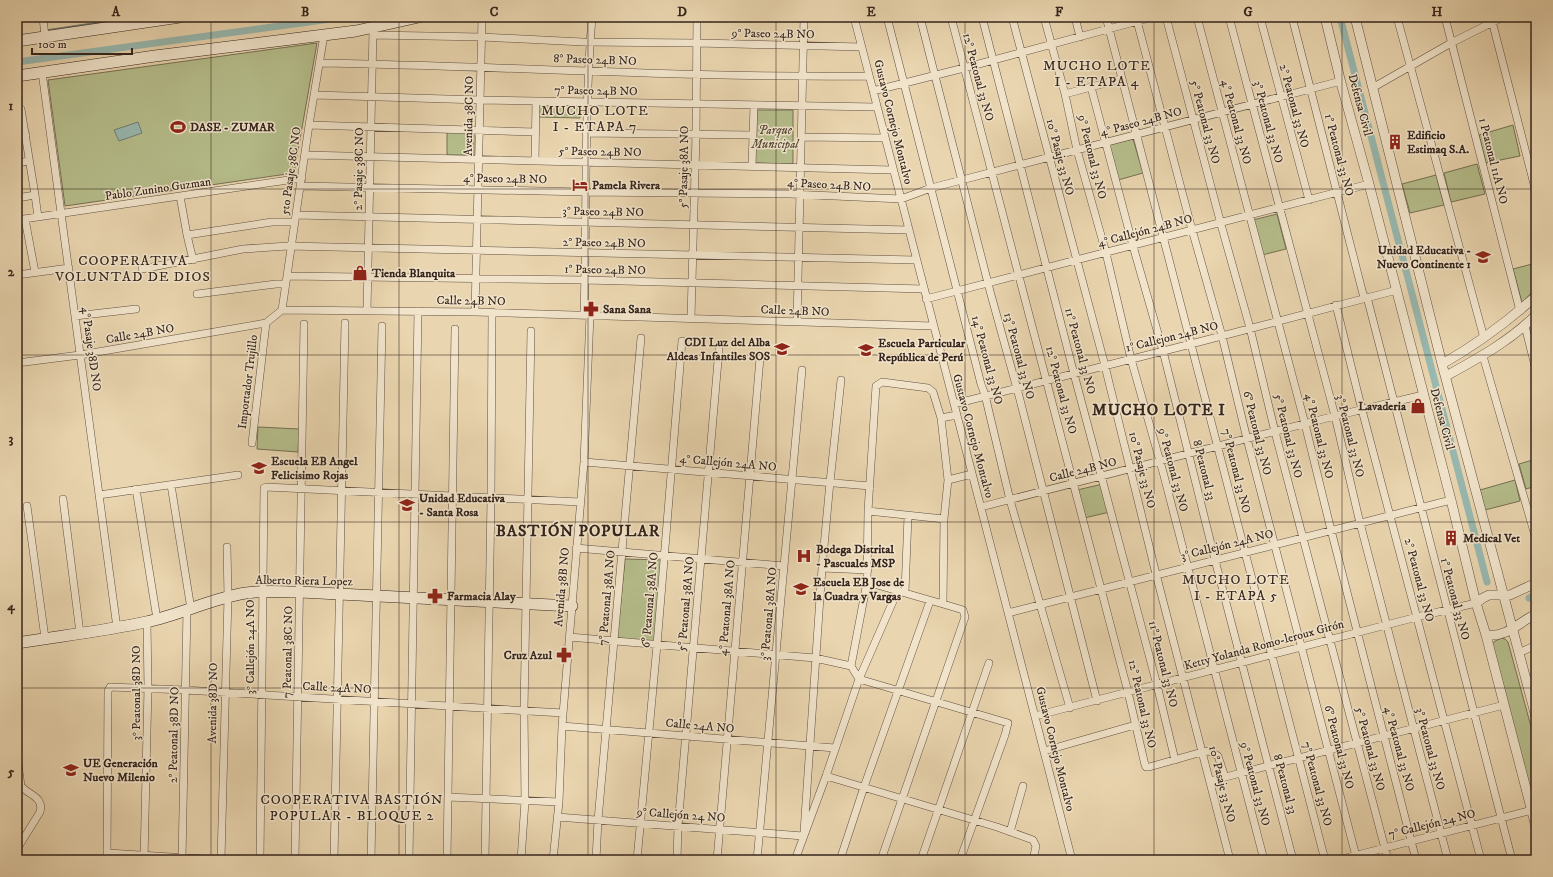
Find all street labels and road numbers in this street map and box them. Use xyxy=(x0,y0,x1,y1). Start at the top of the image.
street label: 9° Paseo 24B NO xyxy=(730,26,815,42)
street label: 12° Peatonal 33 NO xyxy=(959,31,997,123)
street label: 8° Paseo 24B NO xyxy=(553,51,637,69)
street label: Gustavo Cornejo Montalvo xyxy=(870,58,916,186)
street label: 2° Peatonal 33 NO xyxy=(1276,62,1312,150)
street label: Defensa Civil xyxy=(1345,72,1376,138)
street label: Avenida 38C NO xyxy=(461,76,477,156)
street label: 5° Peatonal 33 NO xyxy=(1187,78,1223,166)
street label: 4° Peatonal 33 NO xyxy=(1217,78,1255,166)
street label: 3° Peatonal 33 NO xyxy=(1250,79,1286,165)
street label: 7° Paseo 24B NO xyxy=(554,83,638,99)
street label: 4° Paseo 24B NO xyxy=(1099,104,1183,140)
street label: 9° Peatonal 33 NO xyxy=(1074,112,1110,201)
street label: 1° Peatonal 33 NO xyxy=(1321,112,1357,198)
street label: 1 Peatonal 11A NO xyxy=(1475,116,1511,206)
street label: 10° Pasaje 33 NO xyxy=(1043,117,1077,197)
street label: 5° Pasaje 38A NO xyxy=(676,125,692,209)
street label: 5to Pasaje 38C NO xyxy=(277,126,305,216)
street label: 2° Pasaje 38C NO xyxy=(351,127,367,211)
street label: 5° Paseo 24B NO xyxy=(558,144,642,160)
street label: 4° Paseo 24B NO xyxy=(463,171,547,187)
street label: Pablo Zunino Guzman xyxy=(104,174,213,204)
street label: 4° Paseo 24B NO xyxy=(787,175,871,195)
street label: 3° Paseo 24B NO xyxy=(562,204,644,220)
street label: 4° Callejón 24B NO xyxy=(1096,211,1194,251)
street label: 2° Paseo 24B NO xyxy=(562,235,646,251)
street label: 1° Paseo 24B NO xyxy=(564,262,646,278)
street label: Calle 24B NO xyxy=(436,293,506,309)
street label: Calle 24B NO xyxy=(760,302,830,320)
street label: 4° Pasaje 38D NO xyxy=(78,306,104,392)
street label: 11° Peatonal 33 NO xyxy=(1061,306,1099,396)
street label: 13° Peatonal 33 NO xyxy=(1000,311,1038,401)
street label: 14° Peatonal 33 NO xyxy=(968,314,1006,406)
street label: 1° Callejon 24B NO xyxy=(1124,318,1220,356)
street label: Calle 24B NO xyxy=(105,321,175,347)
street label: Importador Trujillo xyxy=(235,334,261,430)
street label: 12° Peatonal 33 NO xyxy=(1042,344,1080,436)
street label: Gustavo Cornejo Montalvo xyxy=(949,372,997,500)
street label: Defensa Civil xyxy=(1427,386,1458,452)
street label: 6° Peatonal 33 NO xyxy=(1239,389,1275,477)
street label: 5° Peatonal 33 NO xyxy=(1270,392,1306,480)
street label: 4° Peatonal 33 NO xyxy=(1301,392,1337,480)
street label: 3° Peatonal 33 NO xyxy=(1332,393,1368,479)
street label: 9° Peatonal 33 NO xyxy=(1154,425,1191,514)
street label: 7° Peatonal 33 NO xyxy=(1218,427,1254,515)
street label: 10° Pasaje 33 NO xyxy=(1125,430,1159,510)
street label: 8 Peatonal 33 xyxy=(1189,438,1219,502)
street label: 4° Callejón 24A NO xyxy=(679,451,777,475)
street label: Calle 24B NO xyxy=(1048,454,1118,486)
street label: 3° Callejón 24A NO xyxy=(1179,526,1275,564)
street label: 2° Peatonal 33 NO xyxy=(1401,536,1437,624)
street label: Avenida 38B NO xyxy=(551,547,573,627)
street label: 7° Peatonal 38A NO xyxy=(595,550,619,646)
street label: 6º Peatonal 38A NO xyxy=(638,551,662,649)
street label: 5° Peatonal 38A NO xyxy=(674,556,698,652)
street label: 1° Peatonal 33 NO xyxy=(1437,556,1473,642)
street label: 4° Peatonal 38A NO xyxy=(715,559,739,657)
street label: 3° Peatonal 38A NO xyxy=(757,567,781,661)
street label: Alberto Riera Lopez xyxy=(255,573,353,589)
street label: 3° Callejón 24A NO xyxy=(243,600,258,694)
street label: 7 Peatonal 38C NO xyxy=(280,606,296,698)
street label: Ketty Yolanda Romo-leroux Girón xyxy=(1182,616,1346,674)
street label: 11° Peatonal 33 NO xyxy=(1145,619,1181,709)
street label: 3° Peatonal 38D NO xyxy=(129,645,144,741)
street label: 12° Peatonal 33 NO xyxy=(1125,658,1159,750)
street label: Avenida 38D NO xyxy=(205,662,221,744)
street label: Calle 24A NO xyxy=(302,679,372,697)
street label: Gustavo Cornejo Montalvo xyxy=(1032,685,1078,813)
street label: 2° Peatonal 38D NO xyxy=(166,687,182,783)
street label: 6° Peatonal 33 NO xyxy=(1321,703,1357,791)
street label: 5° Peatonal 33 NO xyxy=(1352,705,1388,793)
street label: 4° Peatonal 33 NO xyxy=(1380,705,1418,793)
street label: 3° Peatonal 33 NO xyxy=(1412,706,1448,792)
street label: Calle 24A NO xyxy=(665,716,735,736)
street label: 9° Peatonal 33 NO xyxy=(1236,739,1273,828)
street label: 7° Peatonal 33 NO xyxy=(1299,740,1335,828)
street label: 10° Pasaje 33 NO xyxy=(1205,744,1239,824)
street label: 8 Peatonal 33 xyxy=(1270,752,1300,816)
street label: 9° Callejón 24 NO xyxy=(635,804,726,826)
street label: 7° Callejón 24 NO xyxy=(1387,806,1477,842)

